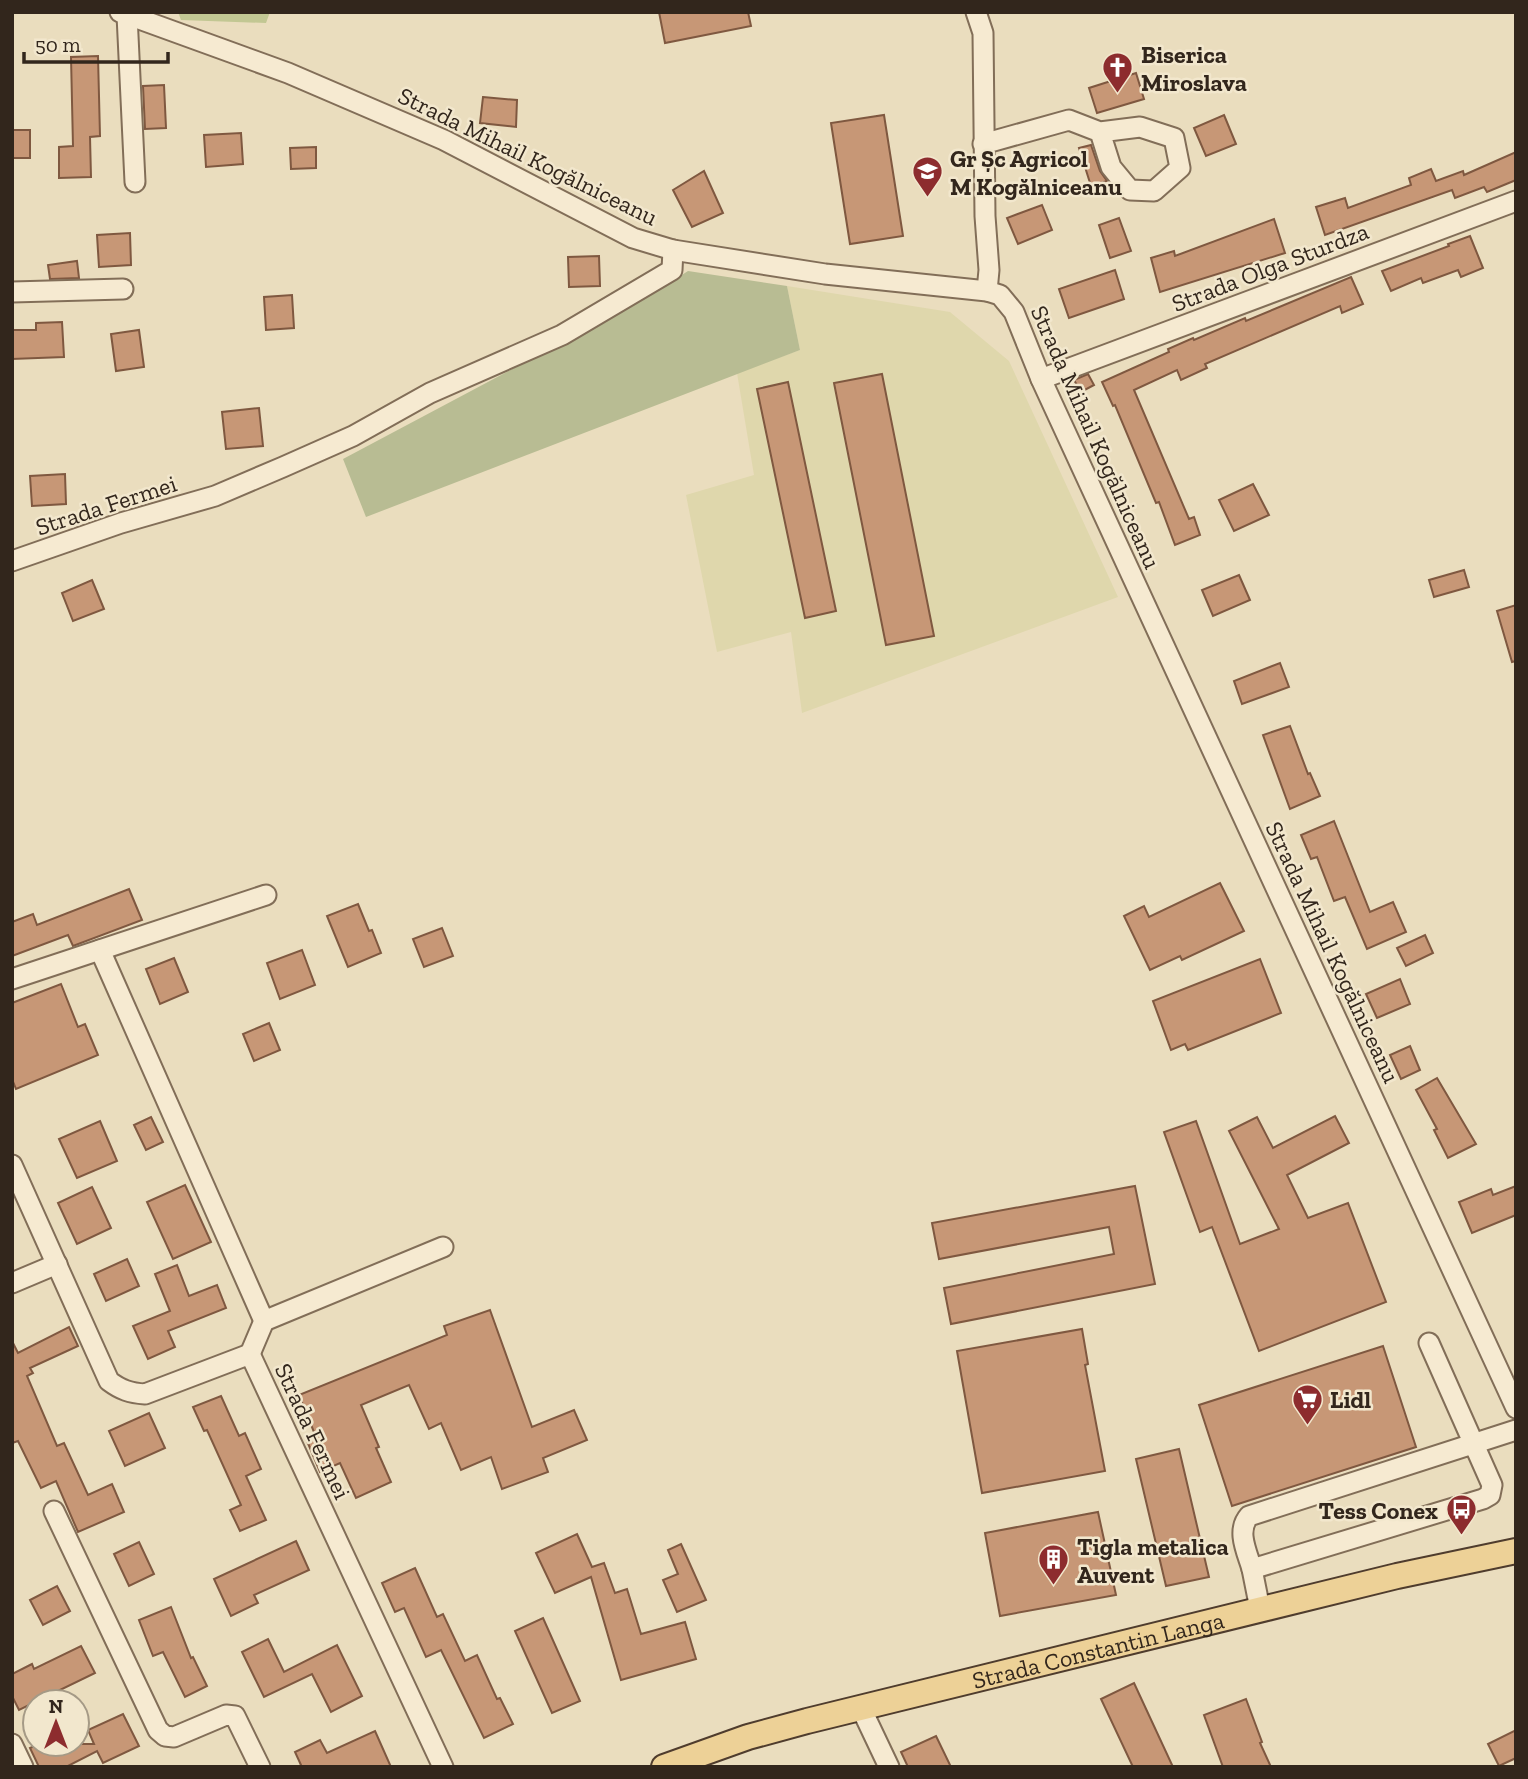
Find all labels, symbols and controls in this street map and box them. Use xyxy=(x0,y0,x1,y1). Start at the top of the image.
scale bar xyxy=(24,21,168,65)
text: 50 m xyxy=(35,32,81,57)
place label: Biserica Miroslava xyxy=(1141,40,1247,97)
church icon: Biserica Miroslava xyxy=(1101,51,1135,95)
street label: Strada Mihail Kogălniceanu xyxy=(394,80,663,232)
place label: Gr Șc Agricol M Kogălniceanu xyxy=(950,144,1122,201)
school or university icon: Gr Șc Agricol M Kogălniceanu xyxy=(910,155,944,199)
street label: Strada Olga Sturdza xyxy=(1167,216,1373,318)
street label: Strada Mihail Kogălniceanu xyxy=(1025,301,1167,574)
street label: Strada Fermei xyxy=(32,468,180,541)
street label: Strada Mihail Kogălniceanu xyxy=(1260,817,1407,1088)
street label: Strada Fermei xyxy=(269,1358,357,1504)
supermarket icon: Lidl xyxy=(1290,1382,1324,1426)
place label: Lidl xyxy=(1330,1385,1371,1414)
bus stop icon: Tess Conex xyxy=(1444,1493,1478,1537)
place label: Tess Conex xyxy=(1319,1496,1438,1525)
place label: Tigla metalica Auvent xyxy=(1077,1532,1229,1589)
building icon: Tigla metalica Auvent xyxy=(1037,1543,1071,1587)
street label: Strada Constantin Langa xyxy=(969,1605,1227,1694)
north arrow xyxy=(21,1688,91,1758)
text: N xyxy=(49,1695,63,1718)

